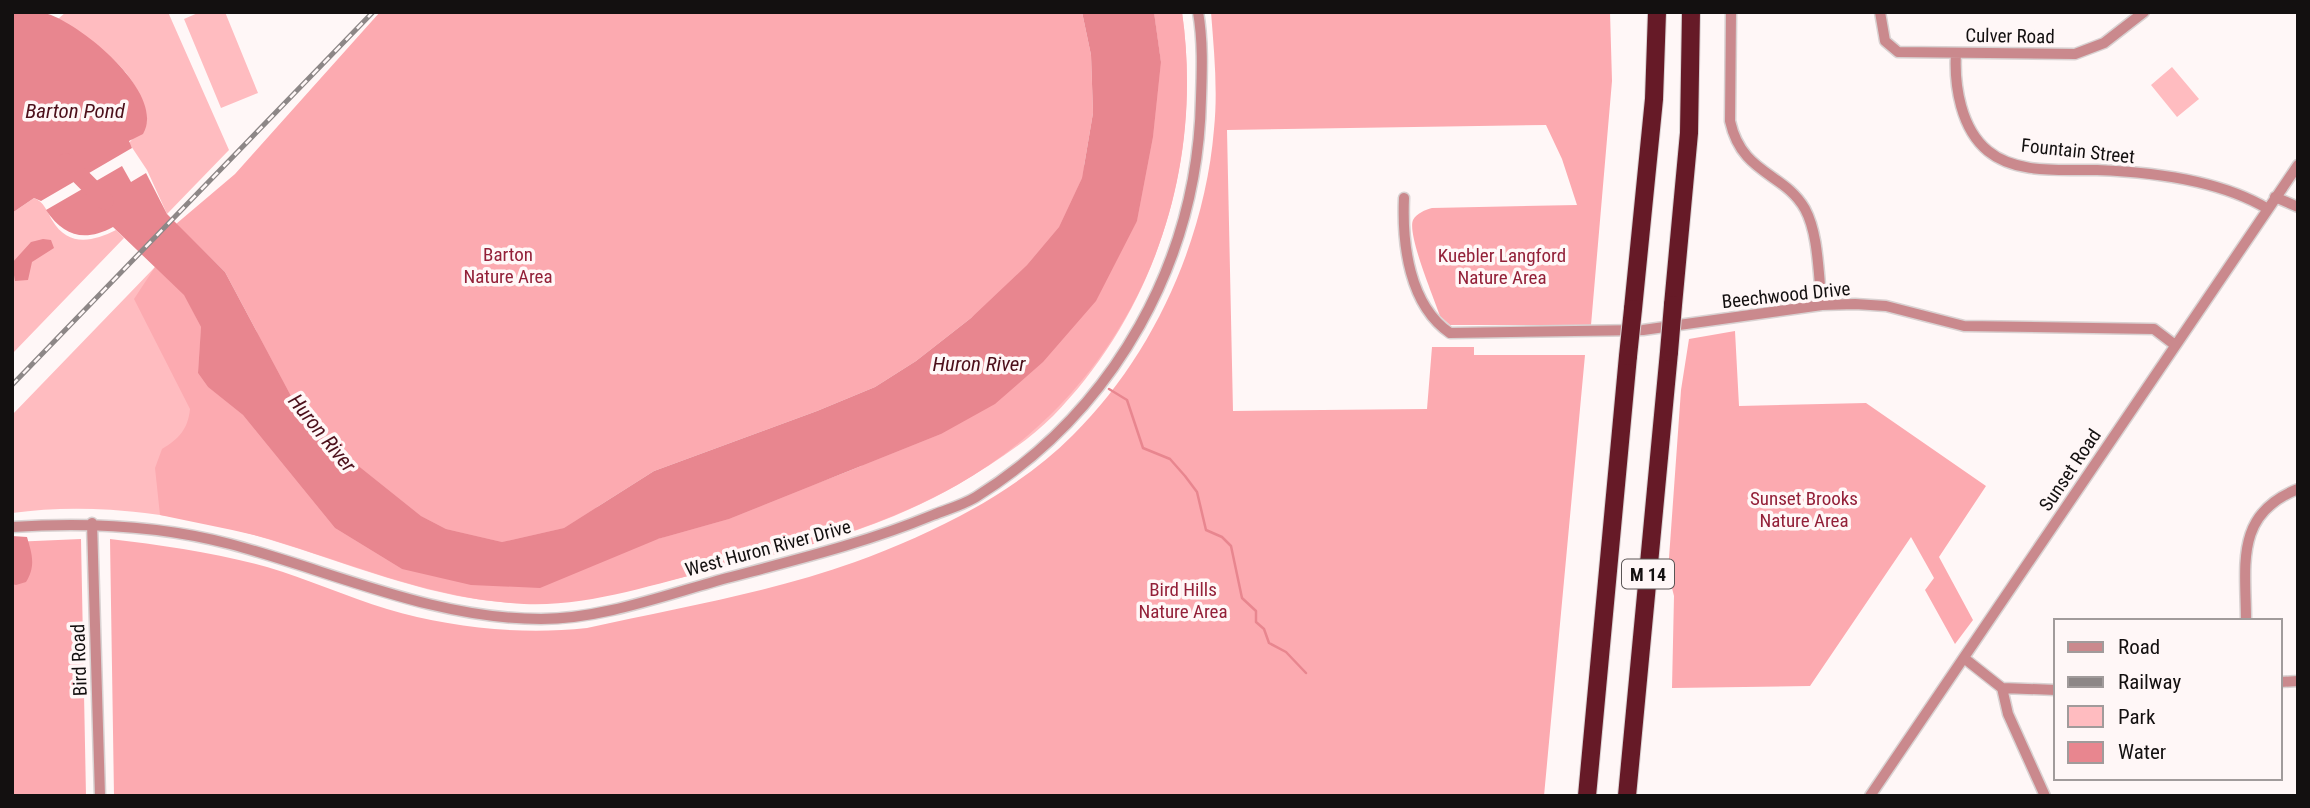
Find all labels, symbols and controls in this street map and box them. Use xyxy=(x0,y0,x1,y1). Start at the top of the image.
street label: Culver Road xyxy=(1965,24,2055,48)
water label: Barton Pond xyxy=(25,99,126,123)
street label: Fountain Street xyxy=(2020,134,2136,168)
park label: Barton Nature Area xyxy=(463,243,553,288)
park label: Kuebler Langford Nature Area xyxy=(1438,244,1566,289)
street label: Beechwood Drive xyxy=(1721,277,1852,313)
water label: Huron River xyxy=(932,352,1026,376)
water label: Huron River xyxy=(283,389,361,477)
street label: Sunset Road xyxy=(2034,425,2106,515)
park label: Sunset Brooks Nature Area xyxy=(1750,487,1858,532)
street label: West Huron River Drive xyxy=(683,515,854,581)
road number: M 14 xyxy=(1622,560,1674,588)
park label: Bird Hills Nature Area xyxy=(1138,578,1228,623)
legend xyxy=(2054,619,2282,780)
street label: Bird Road xyxy=(66,623,92,697)
text: Road xyxy=(2118,635,2160,659)
text: Railway xyxy=(2118,670,2181,694)
text: Park xyxy=(2118,705,2156,729)
text: Water xyxy=(2118,740,2166,764)

